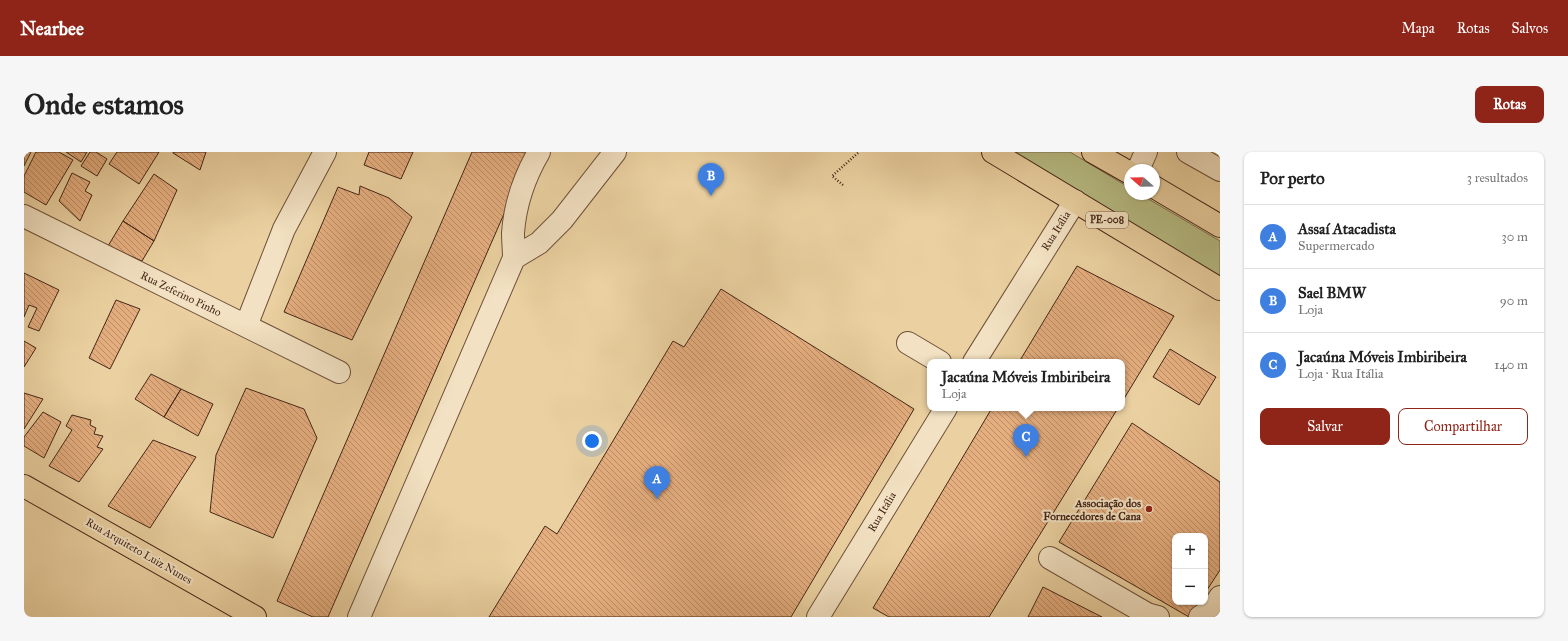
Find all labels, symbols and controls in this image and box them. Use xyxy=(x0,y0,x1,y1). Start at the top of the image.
text: Nearbee xyxy=(20,17,84,40)
text: Mapa xyxy=(1401,20,1435,37)
text: Rotas xyxy=(1457,20,1490,37)
text: Salvos xyxy=(1512,20,1548,37)
button: Rotas xyxy=(1475,86,1544,123)
text: Onde estamos xyxy=(24,87,184,122)
pin: B xyxy=(698,163,724,196)
north arrow xyxy=(1124,164,1160,200)
text: Por perto xyxy=(1260,168,1325,189)
text: 3 resultados xyxy=(1467,170,1528,186)
street label: Rua Itália xyxy=(1039,209,1073,253)
road number: PE-008 xyxy=(1086,212,1128,228)
text: Assaí Atacadista xyxy=(1298,220,1396,238)
text: A xyxy=(1269,229,1277,245)
text: 30 m xyxy=(1502,229,1528,245)
text: Supermercado xyxy=(1298,238,1374,254)
street label: Rua Zeferino Pinho xyxy=(138,269,224,319)
text: Sael BMW xyxy=(1298,284,1366,302)
text: B xyxy=(1269,293,1277,309)
text: 90 m xyxy=(1500,293,1528,309)
text: Loja xyxy=(1298,302,1323,318)
text: Jacaúna Móveis Imbiribeira xyxy=(1298,348,1467,366)
text: C xyxy=(1269,357,1277,373)
text: 140 m xyxy=(1494,357,1528,373)
popup xyxy=(927,359,1125,411)
text: Loja · Rua Itália xyxy=(1298,366,1384,382)
text: Jacaúna Móveis Imbiribeira xyxy=(942,368,1110,386)
text: Loja xyxy=(942,386,966,402)
button: Salvar xyxy=(1260,408,1390,445)
button: Compartilhar xyxy=(1398,408,1528,445)
pin: C xyxy=(1013,424,1039,457)
your location xyxy=(582,431,602,451)
pin: A xyxy=(644,466,670,499)
street label: Rua Itália xyxy=(865,489,899,534)
place label: Associação dos Fornecedores de Cana xyxy=(1043,497,1141,523)
marker: Associação dos Fornecedores de Cana xyxy=(1144,504,1154,514)
street label: Rua Arquiteto Luiz Nunes xyxy=(83,515,194,588)
map controls xyxy=(1172,533,1208,605)
button: + xyxy=(1172,533,1208,569)
button: − xyxy=(1172,569,1208,605)

